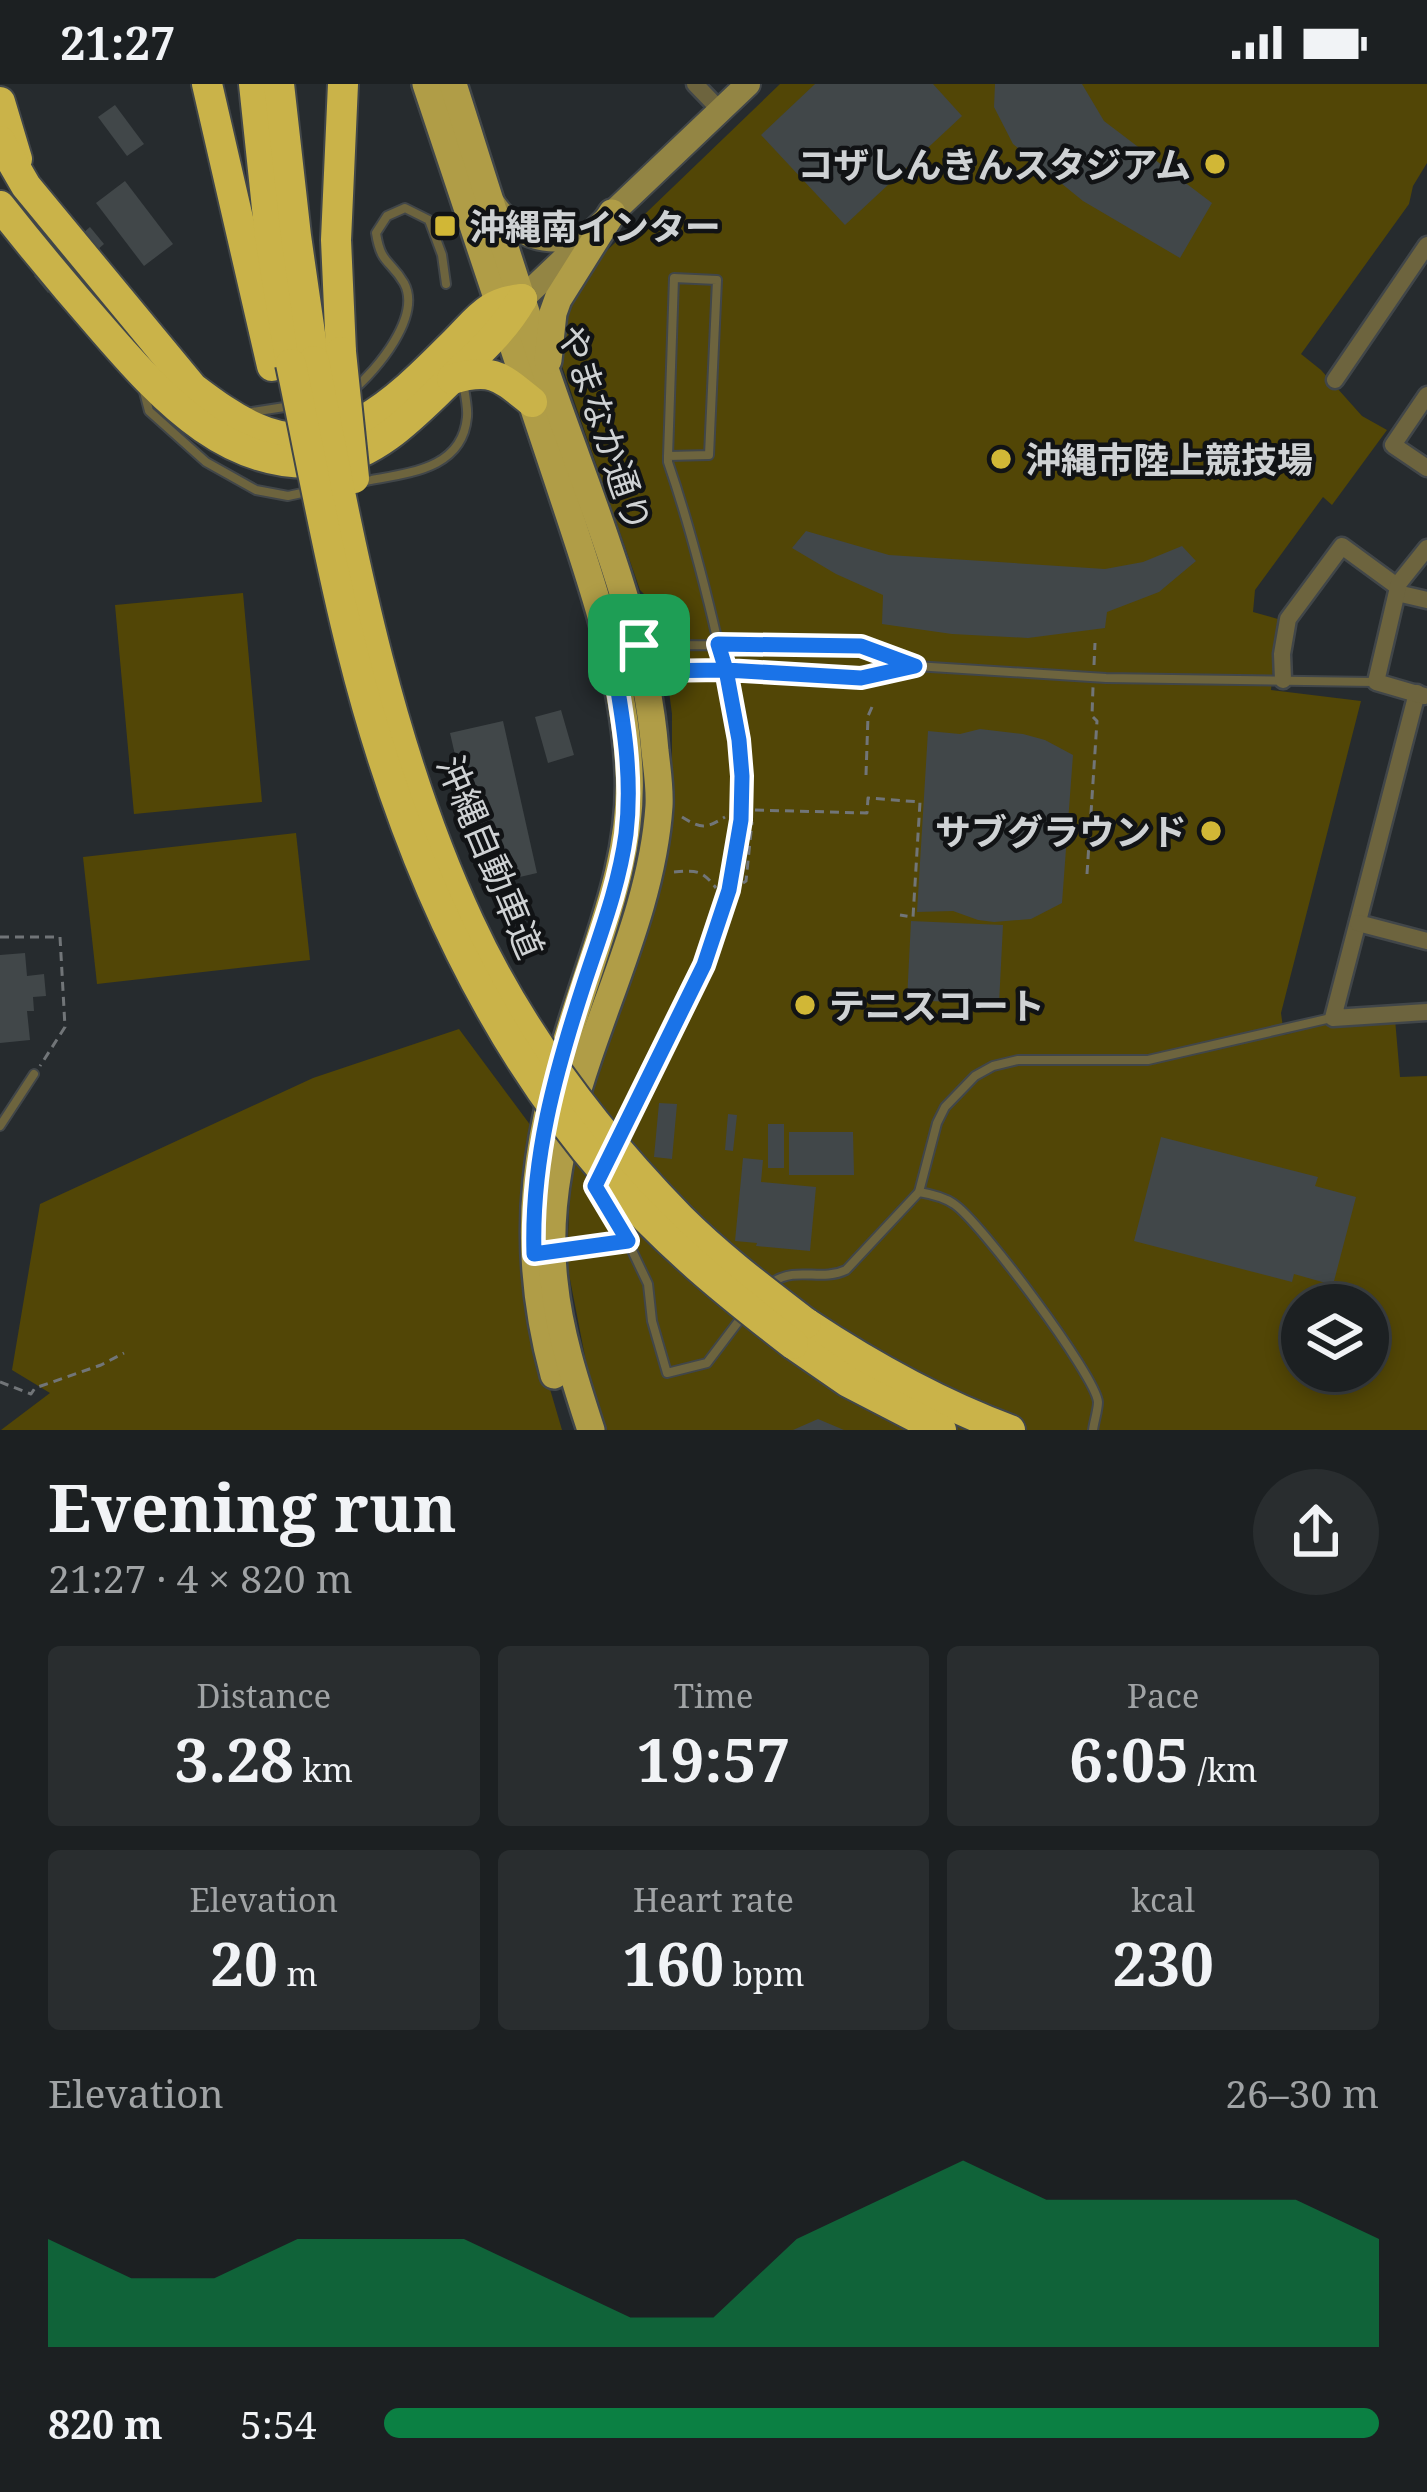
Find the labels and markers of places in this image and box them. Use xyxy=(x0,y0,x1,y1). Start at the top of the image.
place label: コザしんきんスタジアム xyxy=(798,140,1191,189)
marker: コザしんきんスタジアム xyxy=(1202,151,1228,177)
place label: 沖縄南インター xyxy=(469,202,721,251)
marker: 沖縄南インター xyxy=(432,213,458,239)
place label: 沖縄市陸上競技場 xyxy=(1025,435,1313,484)
marker: 沖縄市陸上競技場 xyxy=(988,446,1014,472)
pin xyxy=(588,594,690,696)
place label: サブグラウンド xyxy=(935,807,1187,856)
marker: サブグラウンド xyxy=(1198,818,1224,844)
place label: テニスコート xyxy=(829,981,1045,1030)
marker: テニスコート xyxy=(792,992,818,1018)

